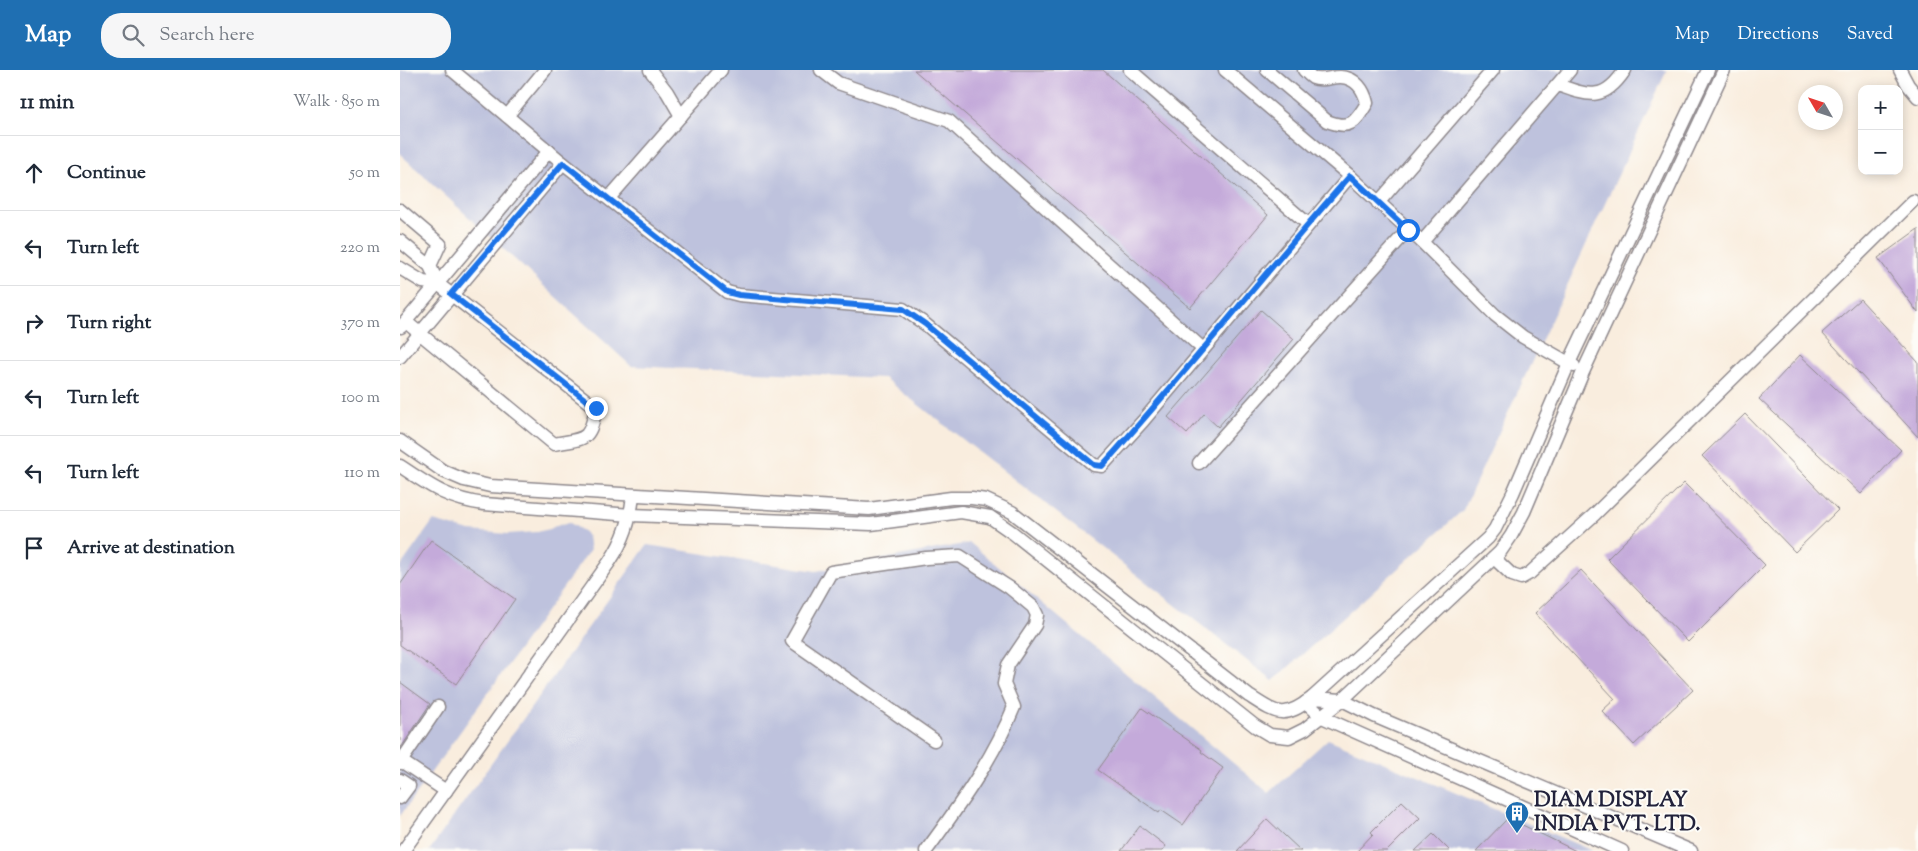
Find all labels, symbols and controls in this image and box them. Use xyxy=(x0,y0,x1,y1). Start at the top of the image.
search box xyxy=(101,13,451,58)
text: Map xyxy=(25,18,71,52)
icon: search xyxy=(119,21,147,49)
text: Search here xyxy=(159,22,255,49)
text: Map xyxy=(1675,22,1710,48)
text: Directions xyxy=(1738,22,1819,48)
text: Saved xyxy=(1847,22,1893,48)
north arrow xyxy=(1798,85,1843,130)
map controls xyxy=(1858,85,1903,175)
button: + xyxy=(1858,85,1903,130)
text: 11 min xyxy=(20,88,75,118)
text: Walk · 850 m xyxy=(293,91,380,114)
button: − xyxy=(1858,130,1903,175)
icon: ahead xyxy=(20,159,48,187)
text: Continue xyxy=(67,160,146,187)
text: 50 m xyxy=(349,162,380,185)
route start xyxy=(1397,219,1420,242)
icon: left xyxy=(20,234,48,262)
text: Turn left xyxy=(67,235,139,262)
text: 220 m xyxy=(340,237,380,260)
icon: right xyxy=(20,309,48,337)
text: Turn right xyxy=(67,310,151,337)
text: 370 m xyxy=(341,312,380,335)
icon: left xyxy=(20,384,48,412)
text: Turn left xyxy=(67,385,139,412)
text: 100 m xyxy=(341,387,380,410)
route end xyxy=(585,397,608,420)
icon: left xyxy=(20,459,48,487)
text: Turn left xyxy=(67,460,139,487)
text: 110 m xyxy=(344,462,380,485)
icon: arrive xyxy=(20,534,48,562)
text: Arrive at destination xyxy=(67,535,235,562)
place label: DIAM DISPLAY INDIA PVT. LTD. xyxy=(1534,786,1701,840)
building icon: DIAM DISPLAY INDIA PVT. LTD. xyxy=(1504,800,1530,834)

